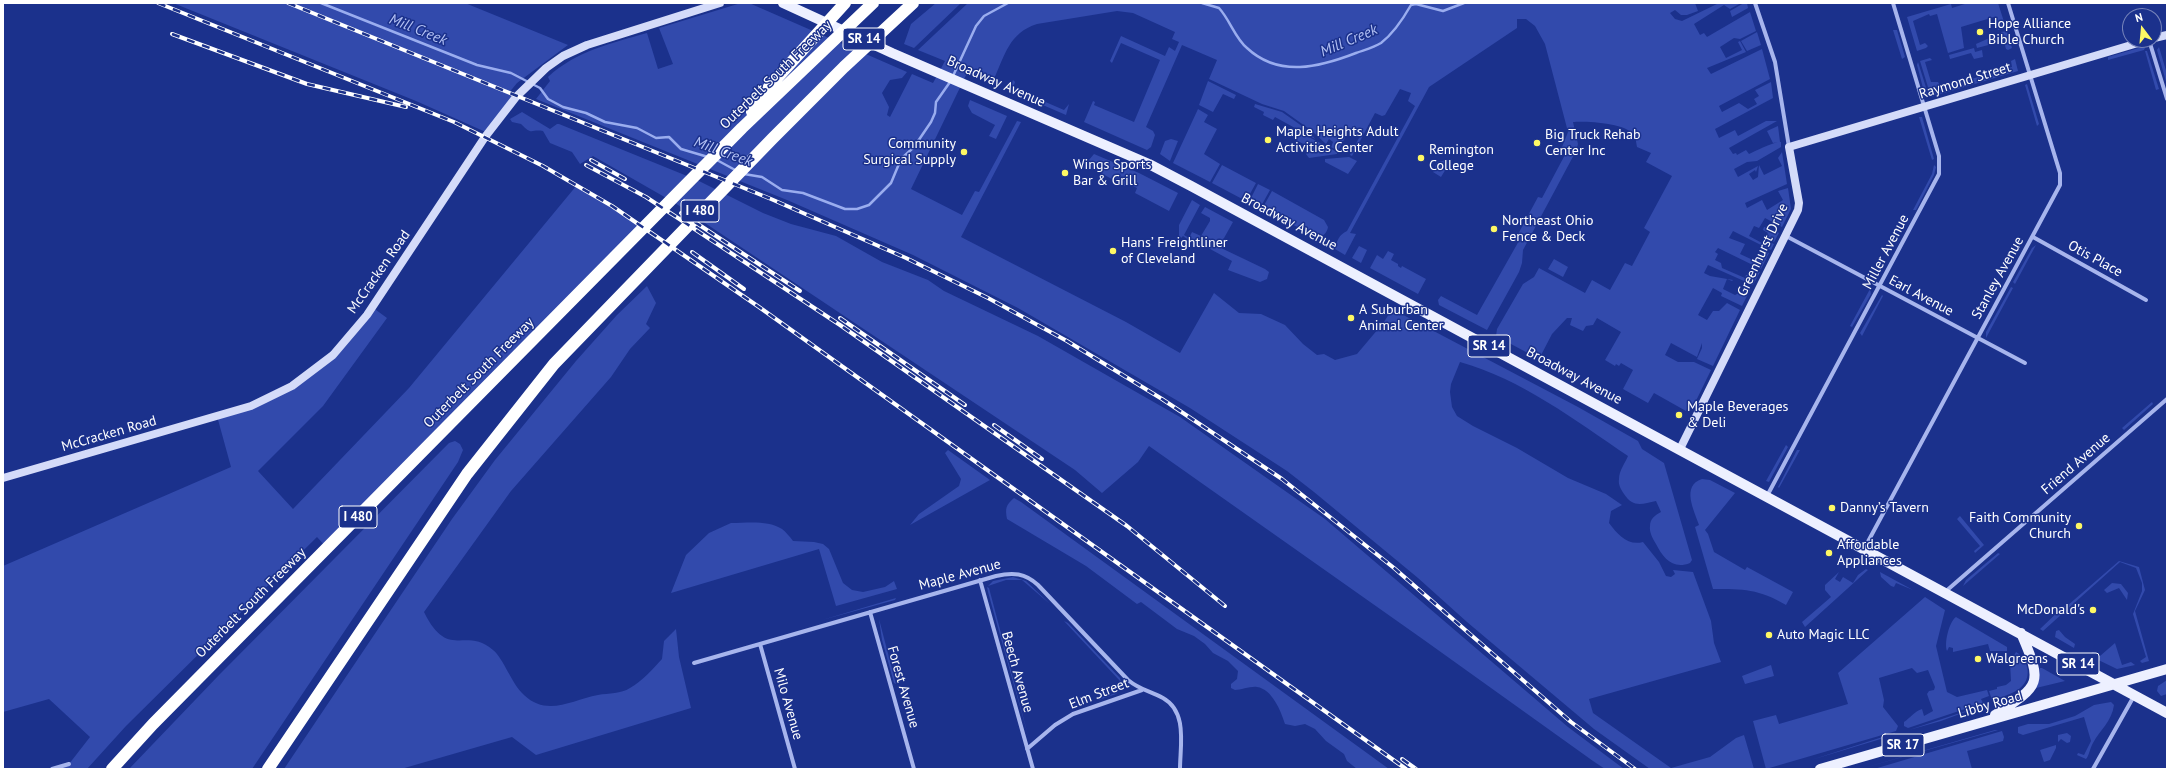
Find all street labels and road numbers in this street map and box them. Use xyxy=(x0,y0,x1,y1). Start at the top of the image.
street label: Outerbelt South Freeway xyxy=(717,17,835,133)
road number: SR 14 xyxy=(843,28,885,50)
street label: Broadway Avenue xyxy=(944,53,1048,111)
street label: Raymond Street xyxy=(1917,59,2013,103)
street label: Broadway Avenue xyxy=(1238,190,1340,254)
road number: I 480 xyxy=(681,200,719,222)
street label: Greenhurst Drive xyxy=(1734,201,1792,299)
street label: Miller Avenue xyxy=(1859,212,1913,292)
street label: McCracken Road xyxy=(344,227,414,317)
street label: Stanley Avenue xyxy=(1968,234,2028,322)
street label: Otis Place xyxy=(2065,237,2125,281)
street label: Earl Avenue xyxy=(1886,272,1956,320)
street label: Outerbelt South Freeway xyxy=(420,314,538,432)
road number: SR 14 xyxy=(1468,335,1510,357)
street label: Broadway Avenue xyxy=(1523,344,1625,408)
street label: McCracken Road xyxy=(60,412,158,456)
street label: Friend Avenue xyxy=(2038,430,2114,498)
road number: I 480 xyxy=(339,506,377,528)
street label: Outerbelt South Freeway xyxy=(192,544,310,662)
street label: Maple Avenue xyxy=(917,556,1003,594)
street label: Beech Avenue xyxy=(997,630,1037,714)
street label: Forest Avenue xyxy=(883,644,923,730)
road number: SR 14 xyxy=(2057,653,2099,675)
street label: Milo Avenue xyxy=(770,666,806,742)
street label: Elm Street xyxy=(1067,675,1131,713)
street label: Libby Road xyxy=(1956,688,2024,722)
road number: SR 17 xyxy=(1882,734,1924,756)

